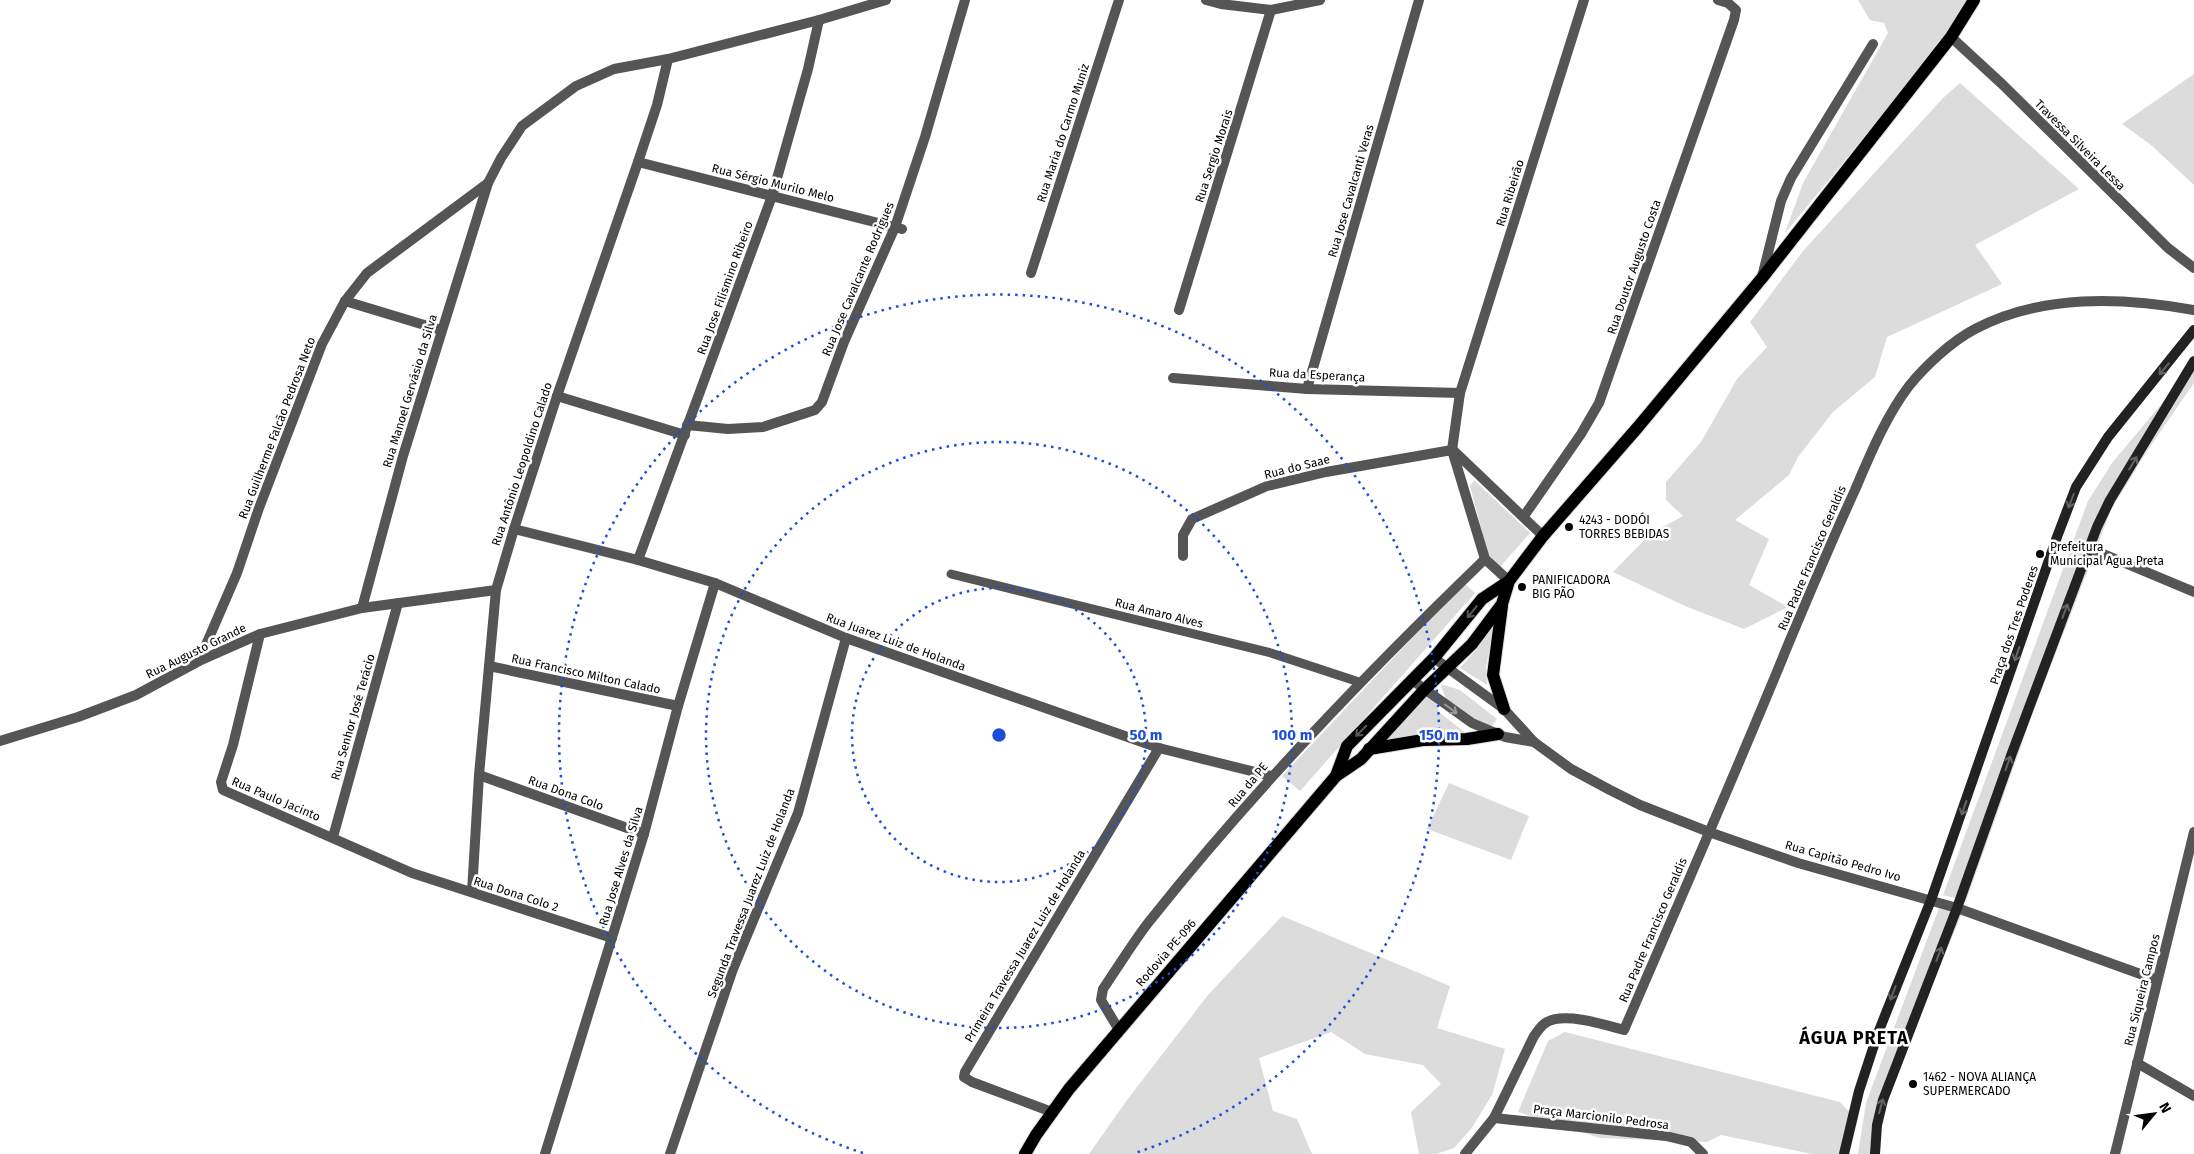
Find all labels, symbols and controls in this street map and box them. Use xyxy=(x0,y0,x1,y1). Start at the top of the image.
street label: Rua Maria do Carmo Muniz xyxy=(1034,62,1092,204)
street label: Travessa Silveira Lessa xyxy=(2032,97,2128,193)
street label: Rua Sergio Morais xyxy=(1192,107,1236,204)
street label: Rua Jose Cavalcanti Veras xyxy=(1325,123,1377,259)
street label: Rua Ribeirão xyxy=(1493,158,1527,228)
street label: Rua Sérgio Murilo Melo xyxy=(710,161,836,205)
street label: Rua Doutor Augusto Costa xyxy=(1604,198,1664,336)
street label: Rua Jose Cavalcante Rodrigues xyxy=(819,199,897,358)
street label: Rua Jose Filismino Ribeiro xyxy=(694,219,756,357)
street label: Rua Manoel Gervásio da Silva xyxy=(380,313,440,469)
street label: Rua Guilherme Falcão Pedrosa Neto xyxy=(236,335,318,521)
one-way arrow xyxy=(2159,362,2170,375)
street label: Rua da Esperança xyxy=(1269,365,1365,385)
street label: Rua Antônio Leopoldino Calado xyxy=(489,380,555,548)
street label: Rua do Saae xyxy=(1263,452,1331,482)
one-way arrow xyxy=(2128,457,2138,471)
street label: Rua Padre Francisco Geraldis xyxy=(1775,483,1849,633)
one-way arrow xyxy=(2066,493,2075,508)
place label: 4243 - DODÓI TORRES BEBIDAS xyxy=(1579,512,1670,541)
marker: 4243 - DODÓI TORRES BEBIDAS xyxy=(1563,521,1575,533)
place label: Prefeitura Municipal Agua Preta xyxy=(2050,540,2164,568)
marker: Prefeitura Municipal Agua Preta xyxy=(2034,548,2046,560)
street label: Praça dos Tres Poderes xyxy=(1987,563,2041,686)
place label: PANIFICADORA BIG PÃO xyxy=(1532,573,1610,601)
marker: PANIFICADORA BIG PÃO xyxy=(1516,581,1528,593)
street label: Rua Amaro Alves xyxy=(1113,595,1205,631)
one-way arrow xyxy=(2061,604,2071,619)
one-way arrow xyxy=(1466,605,1477,618)
street label: Rua Juarez Luiz de Holanda xyxy=(824,610,968,674)
street label: Rua Augusto Grande xyxy=(144,621,248,681)
one-way arrow xyxy=(2012,646,2021,662)
street label: Rua Francisco Milton Calado xyxy=(510,651,662,697)
street label: Rua Senhor José Terácio xyxy=(328,652,378,782)
one-way arrow xyxy=(1444,703,1457,714)
one-way arrow xyxy=(1356,725,1368,737)
centre of rings xyxy=(990,726,1008,744)
text: 50 m xyxy=(1129,726,1163,744)
text: 100 m xyxy=(1272,726,1312,744)
text: 150 m xyxy=(1419,726,1459,744)
one-way arrow xyxy=(2004,756,2013,771)
street label: Rua da PE xyxy=(1225,760,1271,810)
street label: Rua Dona Colo xyxy=(526,773,606,813)
street label: Rua Paulo Jacinto xyxy=(230,774,322,824)
street label: Segunda Travessa Juarez Luiz de Holanda xyxy=(704,786,798,1000)
one-way arrow xyxy=(1958,799,1968,815)
street label: Rua Jose Alves da Silva xyxy=(596,805,646,927)
street label: Rua Capitão Pedro Ivo xyxy=(1784,838,1902,884)
street label: Primeira Travessa Juarez Luiz de Holanda xyxy=(962,847,1088,1045)
street label: Rua Padre Francisco Geraldis xyxy=(1616,855,1690,1005)
street label: Rua Dona Colo 2 xyxy=(472,874,560,914)
street label: Rodovia PE-096 xyxy=(1133,917,1199,989)
street label: Rua Siqueira Campos xyxy=(2121,932,2163,1048)
one-way arrow xyxy=(1935,947,1944,962)
one-way arrow xyxy=(1888,985,1897,1000)
district label: ÁGUA PRETA xyxy=(1798,1026,1909,1049)
place label: 1462 - NOVA ALIANÇA SUPERMERCADO xyxy=(1923,1070,2036,1098)
marker: 1462 - NOVA ALIANÇA SUPERMERCADO xyxy=(1907,1078,1919,1090)
north arrow xyxy=(2129,1089,2179,1139)
one-way arrow xyxy=(1877,1098,1887,1114)
text: N xyxy=(2155,1100,2175,1116)
street label: Praça Marcionilo Pedrosa xyxy=(1532,1102,1670,1132)

